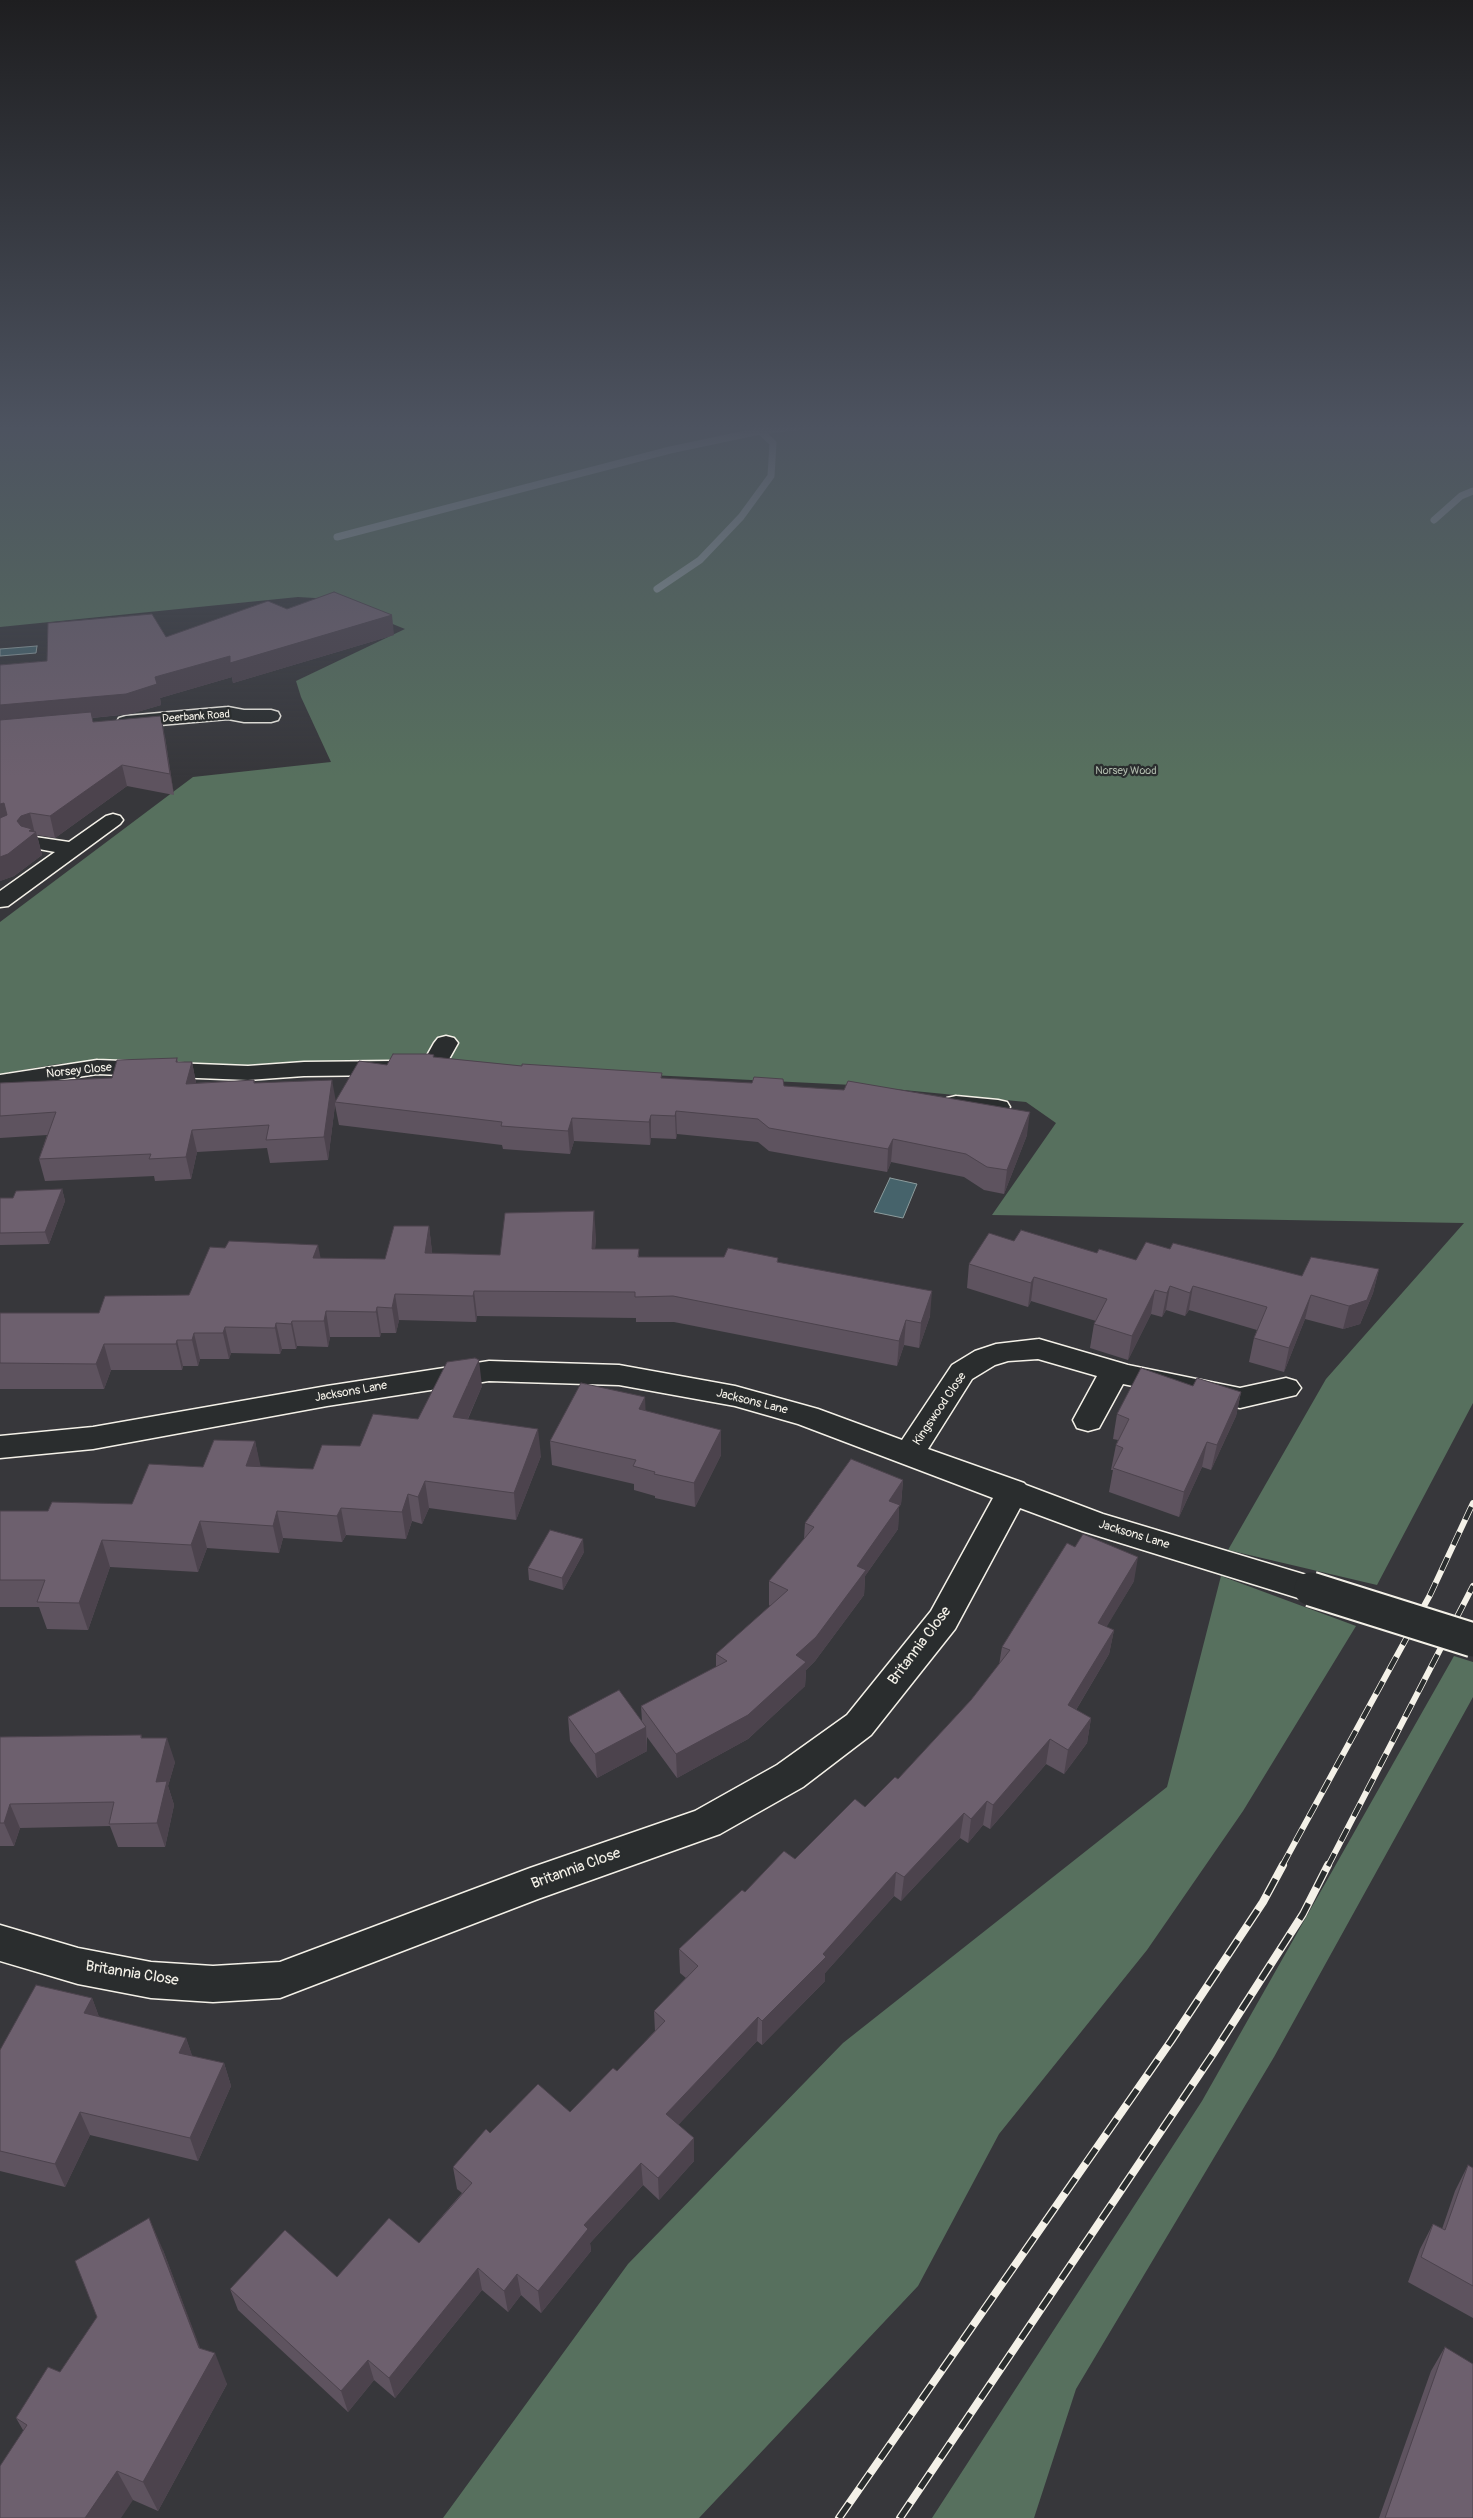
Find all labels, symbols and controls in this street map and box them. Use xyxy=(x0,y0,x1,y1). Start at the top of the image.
street label: Deerbank Road xyxy=(162,708,230,726)
park label: Norsey Wood xyxy=(1095,764,1157,778)
street label: Norsey Close xyxy=(46,1060,112,1082)
street label: Kingswood Close xyxy=(910,1370,970,1448)
street label: Jacksons Lane xyxy=(314,1379,388,1405)
street label: Jacksons Lane xyxy=(715,1386,789,1418)
street label: Jacksons Lane xyxy=(1097,1517,1171,1553)
street label: Britannia Close xyxy=(885,1603,955,1689)
street label: Britannia Close xyxy=(529,1844,623,1894)
street label: Britannia Close xyxy=(84,1958,180,1990)

